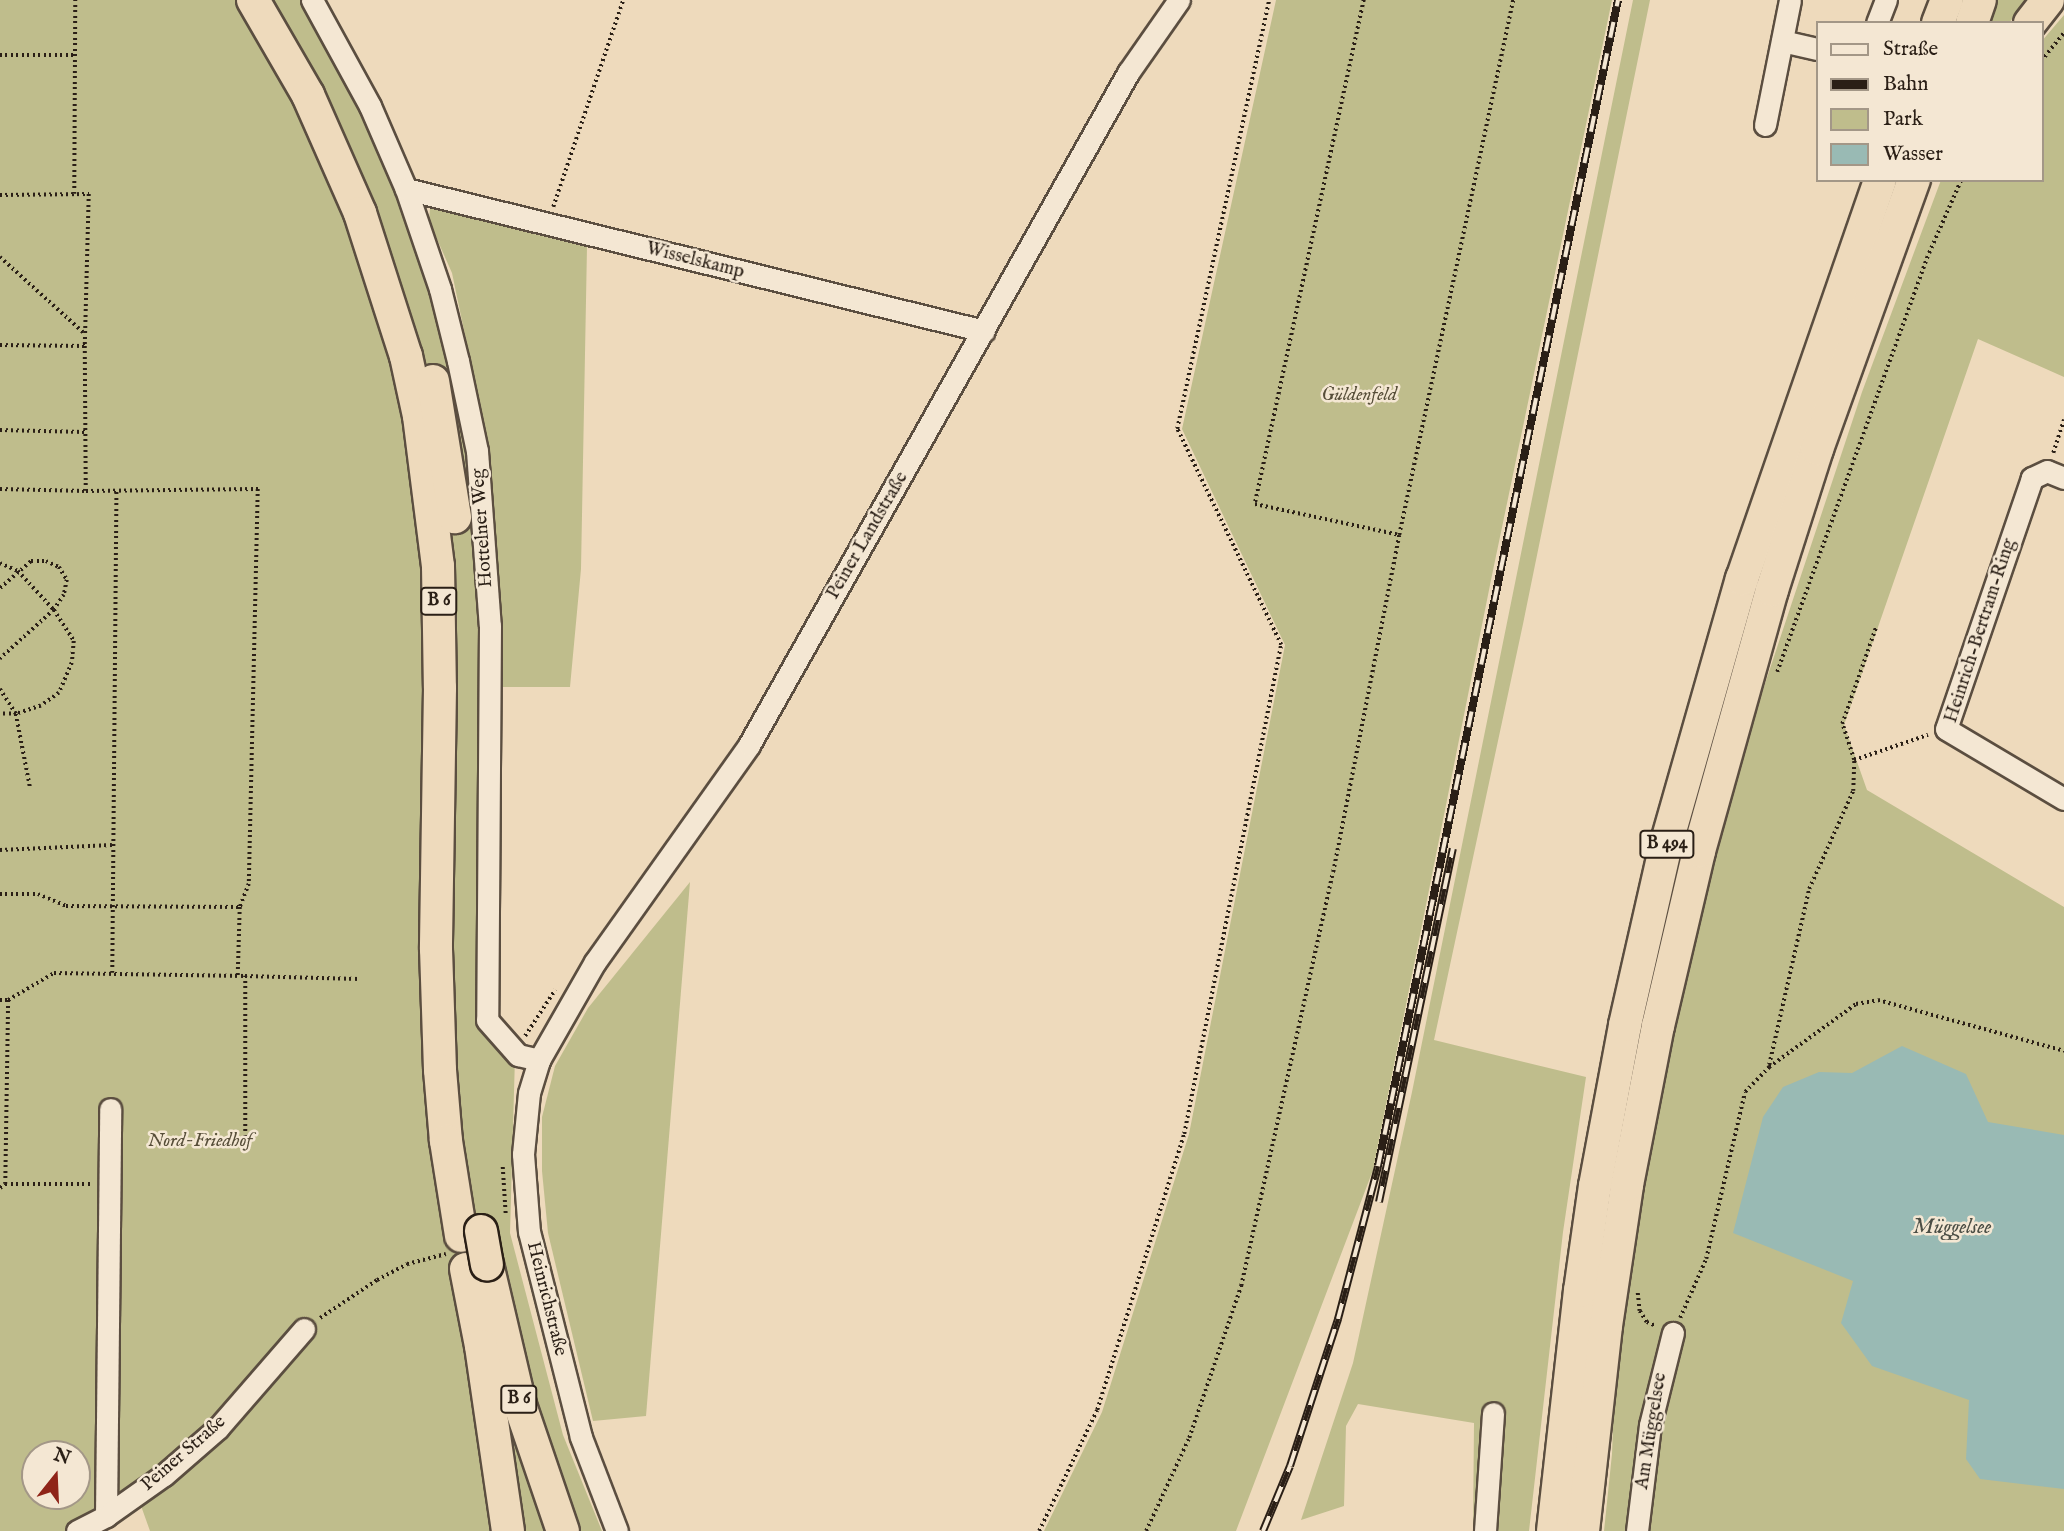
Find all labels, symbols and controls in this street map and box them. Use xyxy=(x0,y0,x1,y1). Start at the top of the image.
legend xyxy=(1815,21,2043,182)
text: Straße xyxy=(1883,36,1938,63)
text: Bahn xyxy=(1883,71,1928,98)
text: Park xyxy=(1883,106,1923,133)
text: Wasser xyxy=(1883,141,1943,168)
street label: Wisselskamp xyxy=(643,238,747,284)
park label: Güldenfeld xyxy=(1321,385,1397,407)
street label: Hottelner Weg xyxy=(467,468,499,588)
street label: Peiner Landstraße xyxy=(822,468,914,604)
street label: Heinrich-Bertram-Ring xyxy=(1940,536,2022,726)
road number: B 6 xyxy=(420,586,458,616)
road number: B 494 xyxy=(1639,830,1695,858)
park label: Nord-Friedhof xyxy=(148,1131,252,1153)
water label: Müggelsee xyxy=(1913,1215,1991,1241)
street label: Heinrichstraße xyxy=(521,1239,571,1359)
street label: Am Müggelsee xyxy=(1632,1371,1672,1491)
road number: B 6 xyxy=(500,1384,538,1414)
street label: Peiner Straße xyxy=(137,1411,231,1497)
north arrow xyxy=(21,1440,91,1510)
text: N xyxy=(50,1443,73,1471)

